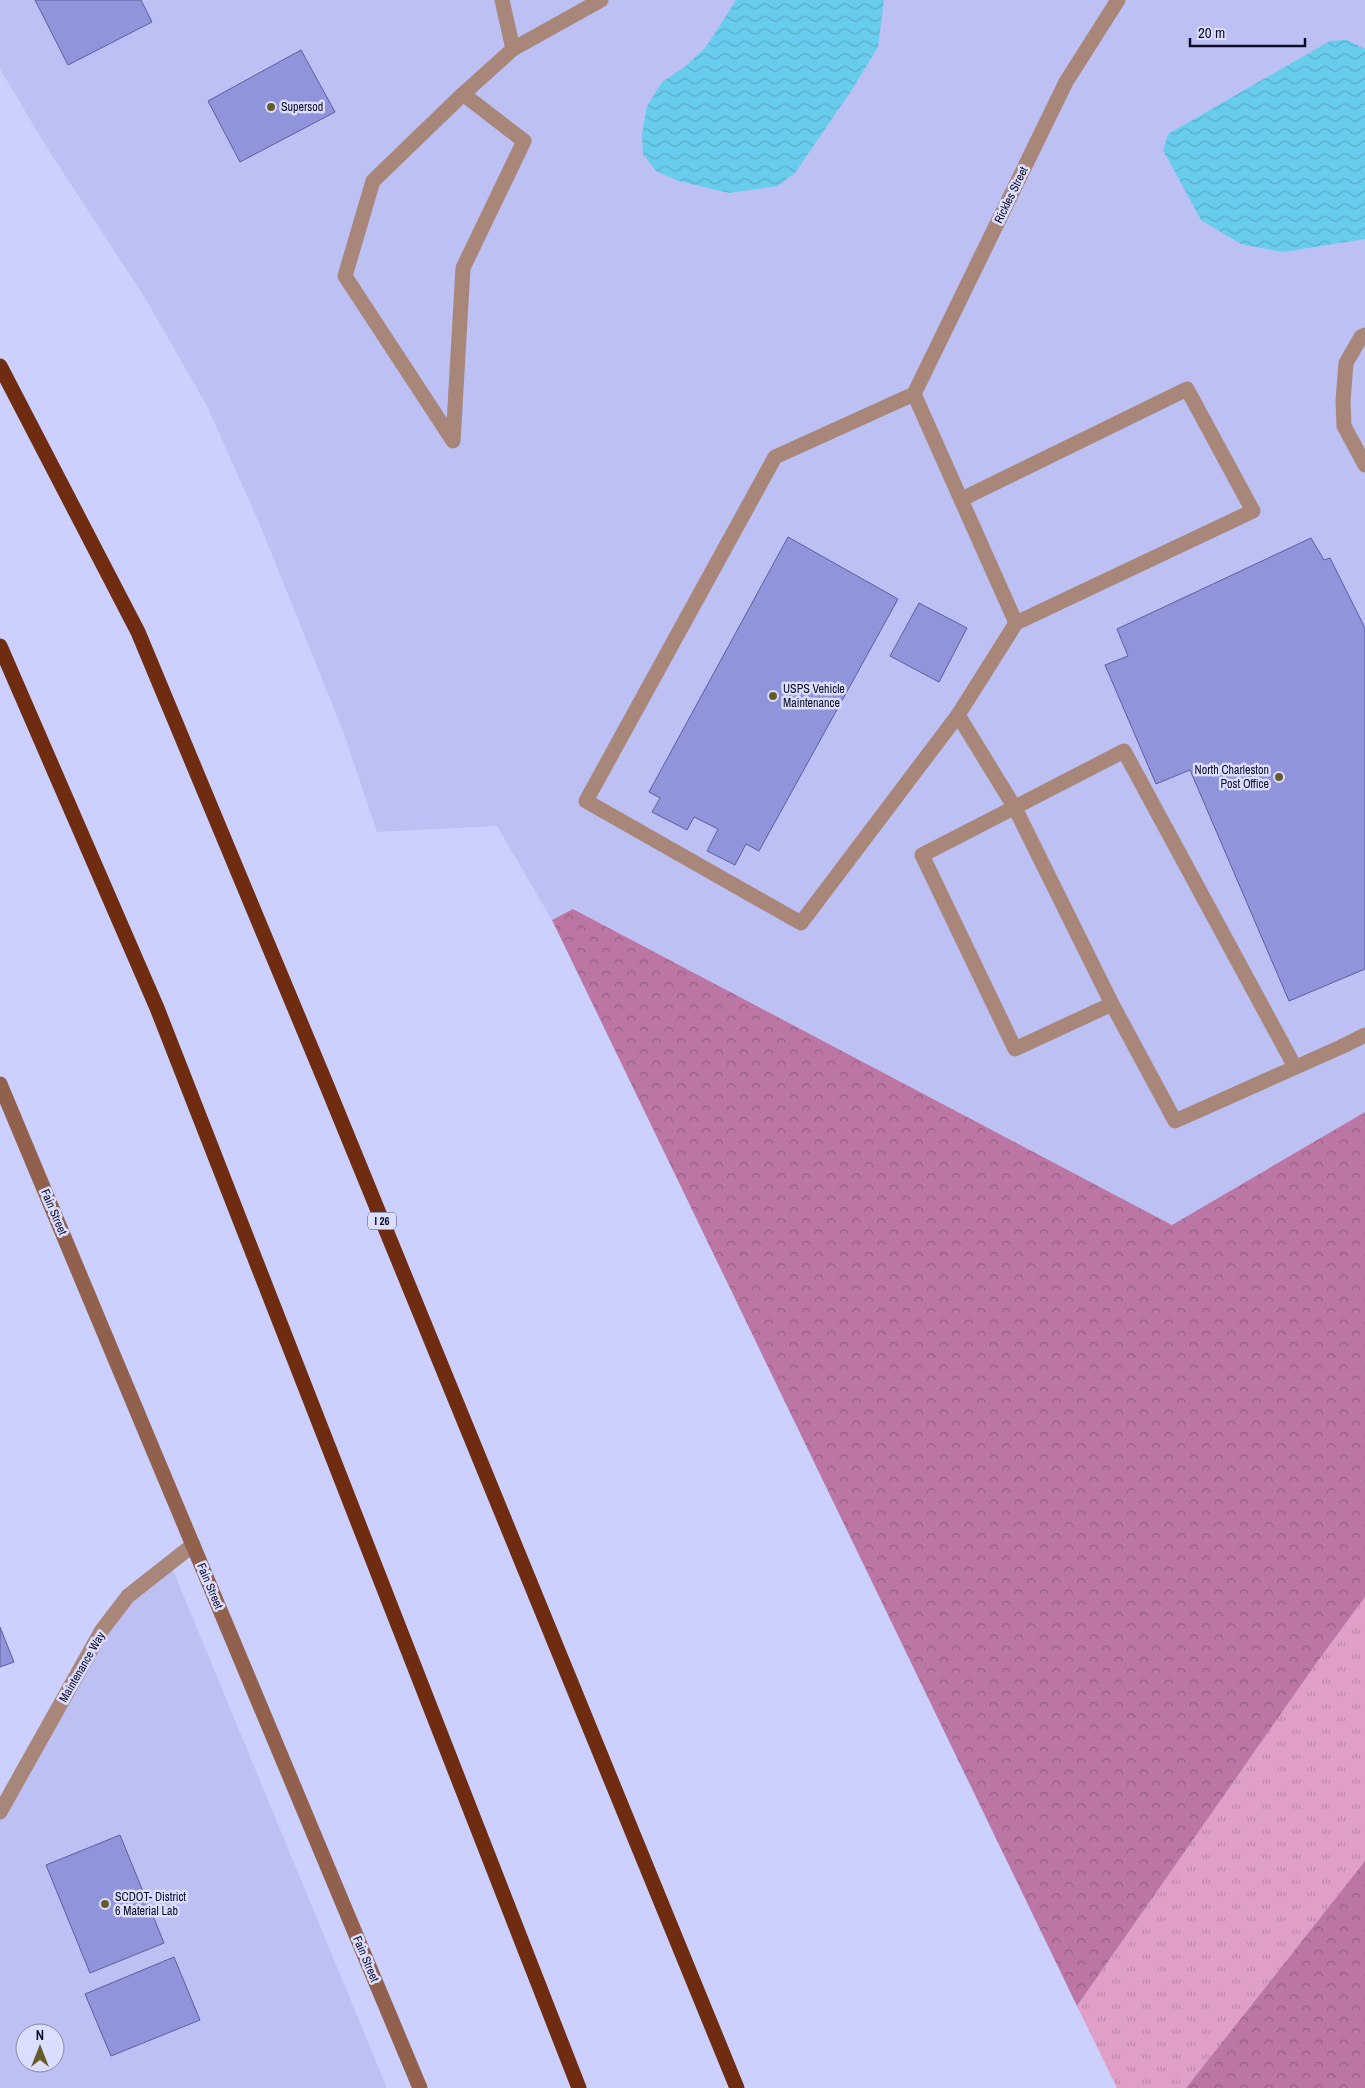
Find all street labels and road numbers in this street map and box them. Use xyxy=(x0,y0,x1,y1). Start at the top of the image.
street label: Rickles Street xyxy=(990,164,1032,226)
street label: Fain Street xyxy=(37,1187,71,1238)
road number: I 26 xyxy=(368,1212,396,1230)
street label: Fain Street xyxy=(193,1561,227,1612)
street label: Maintenance Way xyxy=(55,1629,109,1705)
street label: Fain Street xyxy=(349,1934,383,1985)

